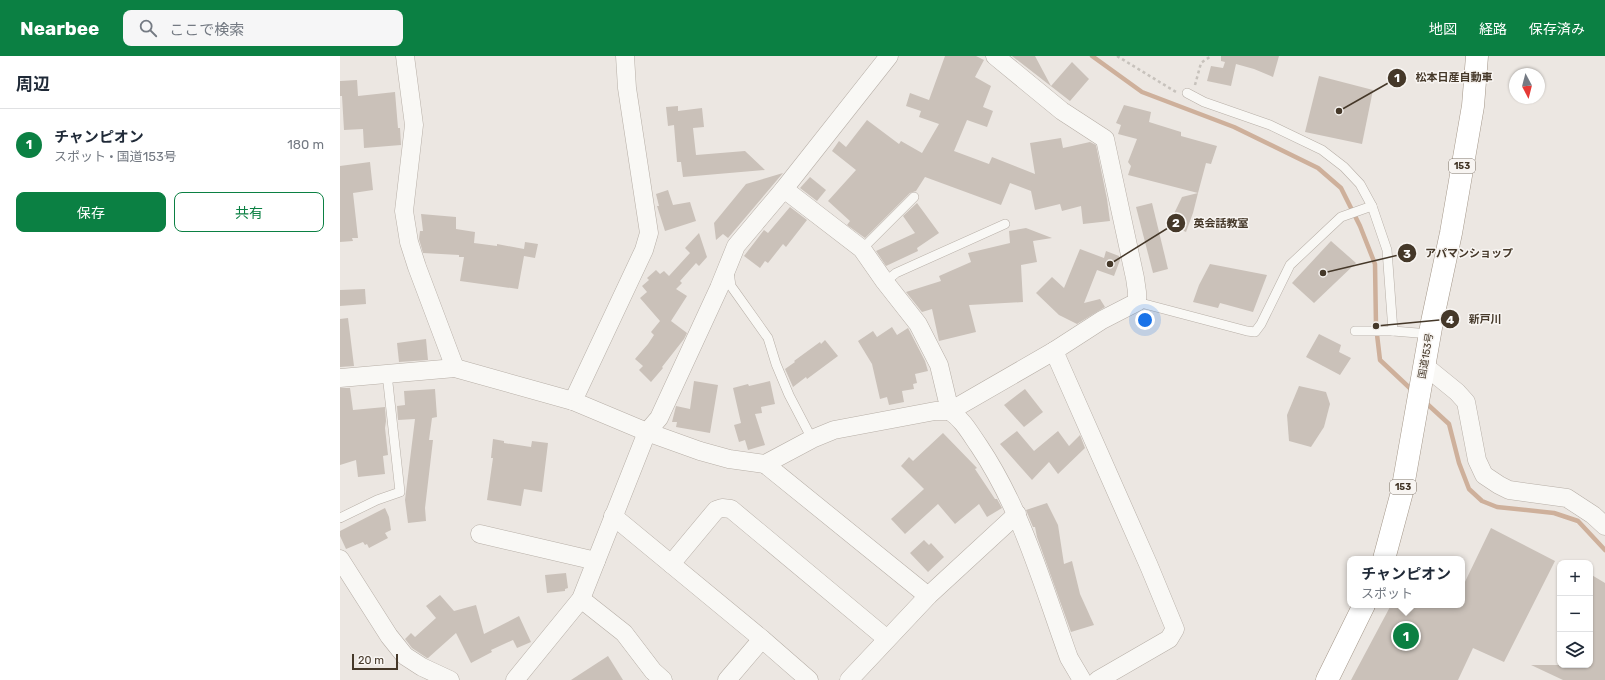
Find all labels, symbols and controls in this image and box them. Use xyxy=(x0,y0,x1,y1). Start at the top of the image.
search box xyxy=(123,10,403,46)
text: Nearbee xyxy=(20,17,99,40)
icon: search xyxy=(137,17,159,39)
text: ここで検索 xyxy=(169,21,244,39)
text: 地図 xyxy=(1429,21,1457,38)
text: 経路 xyxy=(1479,21,1507,38)
text: 保存済み xyxy=(1529,21,1585,38)
callout: 松本日産自動車 xyxy=(1387,66,1500,89)
north arrow xyxy=(1509,68,1545,104)
text: 1 xyxy=(1394,71,1400,85)
text: 松本日産自動車 xyxy=(1416,71,1493,84)
text: 周辺 xyxy=(16,74,50,94)
text: チャンピオン xyxy=(54,128,144,146)
text: 1 xyxy=(26,137,32,152)
text: 180 m xyxy=(287,137,324,152)
text: スポット · 国道153号 xyxy=(54,149,177,164)
road number: 153 xyxy=(1449,159,1475,173)
button: 保存 xyxy=(16,192,166,232)
button: 共有 xyxy=(174,192,324,232)
callout: 英会話教室 xyxy=(1166,212,1257,235)
text: 2 xyxy=(1172,216,1180,230)
text: 英会話教室 xyxy=(1194,217,1249,230)
callout: アパマンショップ xyxy=(1397,242,1521,265)
text: 3 xyxy=(1403,247,1411,261)
text: アパマンショップ xyxy=(1425,247,1513,260)
callout: 新戸川 xyxy=(1440,308,1509,331)
your location xyxy=(1135,310,1155,330)
text: 4 xyxy=(1446,313,1454,327)
text: 新戸川 xyxy=(1469,313,1502,326)
street label: 国道153号 xyxy=(1416,332,1436,380)
road number: 153 xyxy=(1390,480,1416,494)
popup xyxy=(1347,556,1465,608)
map controls xyxy=(1557,560,1593,668)
button: + xyxy=(1557,560,1593,596)
text: チャンピオン xyxy=(1361,565,1451,583)
text: スポット xyxy=(1361,586,1413,601)
button: − xyxy=(1557,596,1593,632)
pin: 1 xyxy=(1393,621,1419,651)
button: layers xyxy=(1557,632,1593,668)
scale bar xyxy=(352,652,398,671)
text: 20 m xyxy=(358,654,384,667)

